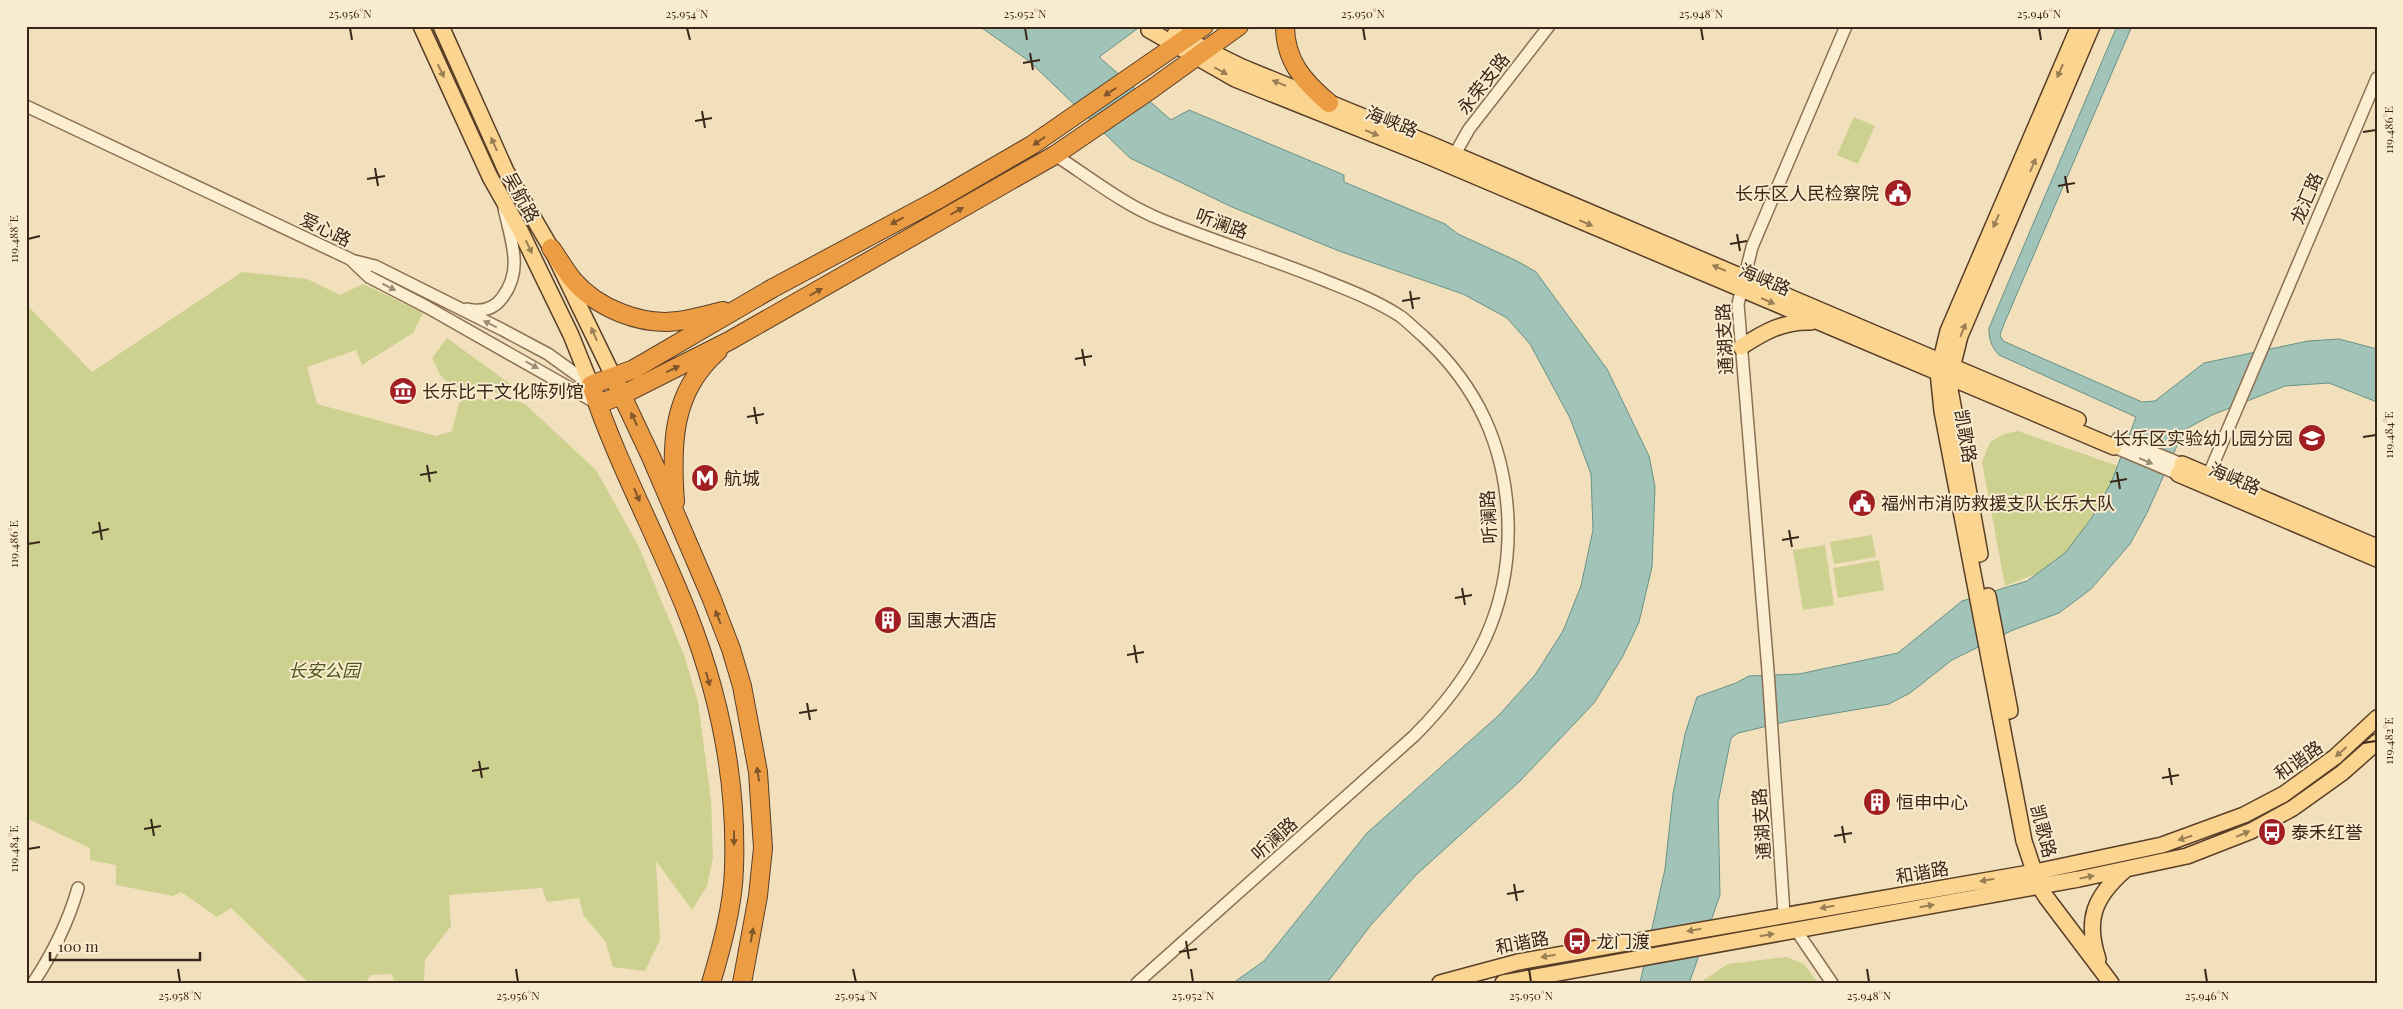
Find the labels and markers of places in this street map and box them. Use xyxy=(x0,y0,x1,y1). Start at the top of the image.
public building icon: 长乐区人民检察院 xyxy=(1883,178,1913,208)
place label: 长乐区人民检察院 xyxy=(1735,181,1879,205)
museum icon: 长乐比干文化陈列馆 xyxy=(388,376,418,406)
place label: 长乐比干文化陈列馆 xyxy=(422,379,584,403)
school or university icon: 长乐区实验幼儿园分园 xyxy=(2297,423,2327,453)
place label: 长乐区实验幼儿园分园 xyxy=(2113,426,2293,450)
metro station icon: 航城 xyxy=(690,463,720,493)
place label: 航城 xyxy=(724,466,760,490)
public building icon: 福州市消防救援支队长乐大队 xyxy=(1847,488,1877,518)
place label: 福州市消防救援支队长乐大队 xyxy=(1881,491,2115,515)
building icon: 国惠大酒店 xyxy=(873,605,903,635)
place label: 国惠大酒店 xyxy=(907,608,997,632)
building icon: 恒申中心 xyxy=(1862,787,1892,817)
place label: 恒申中心 xyxy=(1896,790,1968,814)
bus stop icon: 泰禾红誉 xyxy=(2257,817,2287,847)
place label: 泰禾红誉 xyxy=(2291,820,2363,844)
bus stop icon: 龙门渡 xyxy=(1562,926,1592,956)
place label: 龙门渡 xyxy=(1596,929,1650,953)

